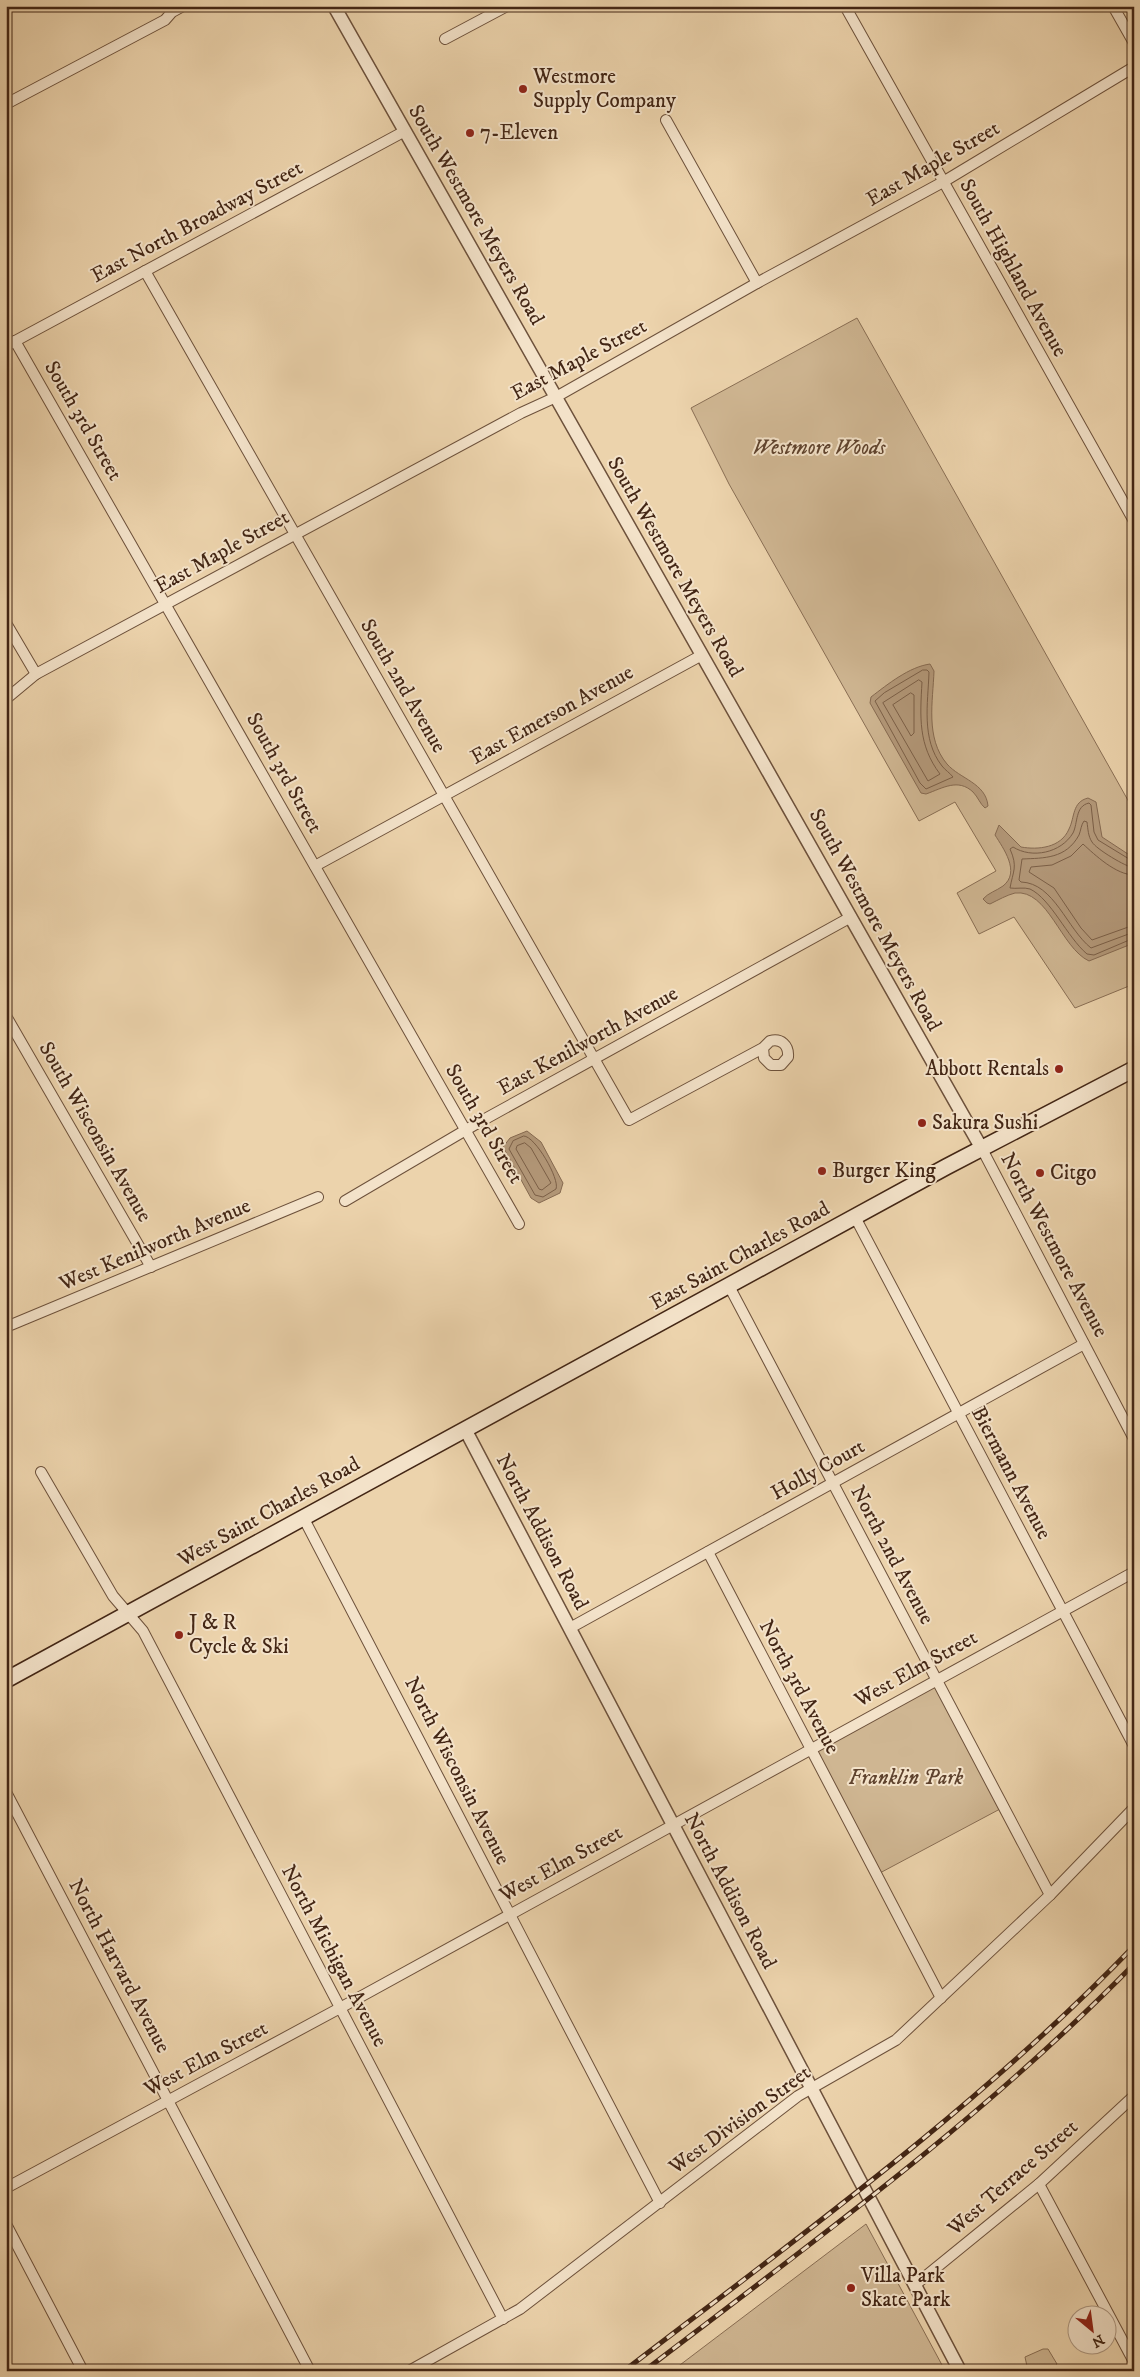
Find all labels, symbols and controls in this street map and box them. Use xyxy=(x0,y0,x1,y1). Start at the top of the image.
place label: Westmore Supply Company xyxy=(532,64,677,114)
marker: Westmore Supply Company xyxy=(517,83,529,95)
street label: South Westmore Meyers Road xyxy=(402,100,550,330)
street label: East Maple Street xyxy=(862,115,1005,213)
place label: 7-Eleven xyxy=(480,120,558,146)
marker: 7-Eleven xyxy=(464,127,476,139)
street label: East North Broadway Street xyxy=(87,155,307,289)
street label: South Highland Avenue xyxy=(953,174,1073,362)
street label: East Maple Street xyxy=(507,313,651,407)
street label: South 3rd Street xyxy=(38,357,128,486)
park label: Westmore Woods xyxy=(753,435,886,461)
street label: South Westmore Meyers Road xyxy=(601,452,749,682)
street label: East Maple Street xyxy=(150,504,294,600)
street label: South 2nd Avenue xyxy=(354,614,452,758)
street label: East Emerson Avenue xyxy=(466,659,638,771)
street label: South 3rd Street xyxy=(240,708,328,838)
street label: South Westmore Meyers Road xyxy=(803,804,947,1036)
street label: East Kenilworth Avenue xyxy=(493,981,683,1101)
street label: South Wisconsin Avenue xyxy=(33,1037,157,1227)
place label: Abbott Rentals xyxy=(925,1056,1049,1082)
street label: South 3rd Street xyxy=(439,1060,529,1189)
marker: Abbott Rentals xyxy=(1053,1063,1065,1075)
place label: Sakura Sushi xyxy=(932,1110,1038,1136)
marker: Sakura Sushi xyxy=(916,1117,928,1129)
street label: North Westmore Avenue xyxy=(994,1148,1114,1342)
place label: Burger King xyxy=(832,1158,937,1184)
place label: Citgo xyxy=(1050,1160,1096,1186)
marker: Burger King xyxy=(816,1165,828,1177)
marker: Citgo xyxy=(1034,1167,1046,1179)
street label: West Kenilworth Avenue xyxy=(55,1193,255,1297)
street label: East Saint Charles Road xyxy=(646,1196,835,1316)
street label: Biermann Avenue xyxy=(965,1402,1057,1544)
street label: Holly Court xyxy=(767,1434,870,1506)
street label: North Addison Road xyxy=(490,1450,594,1615)
street label: West Saint Charles Road xyxy=(173,1451,365,1573)
street label: North 2nd Avenue xyxy=(844,1481,940,1629)
place label: J & R Cycle & Ski xyxy=(187,1610,289,1660)
street label: North 3rd Avenue xyxy=(753,1616,845,1759)
street label: West Elm Street xyxy=(849,1624,982,1714)
marker: J & R Cycle & Ski xyxy=(173,1629,185,1641)
street label: North Wisconsin Avenue xyxy=(398,1673,516,1870)
park label: Franklin Park xyxy=(849,1765,964,1791)
street label: North Addison Road xyxy=(678,1809,782,1974)
street label: West Elm Street xyxy=(494,1819,627,1909)
street label: North Michigan Avenue xyxy=(275,1861,393,2052)
street label: North Harvard Avenue xyxy=(62,1875,176,2058)
street label: West Elm Street xyxy=(139,2015,273,2103)
street label: West Division Street xyxy=(663,2060,816,2181)
street label: West Terrace Street xyxy=(942,2114,1084,2242)
place label: Villa Park Skate Park xyxy=(860,2263,951,2313)
marker: Villa Park Skate Park xyxy=(845,2282,857,2294)
north arrow xyxy=(1068,2304,1118,2354)
text: N xyxy=(1088,2330,1107,2351)

